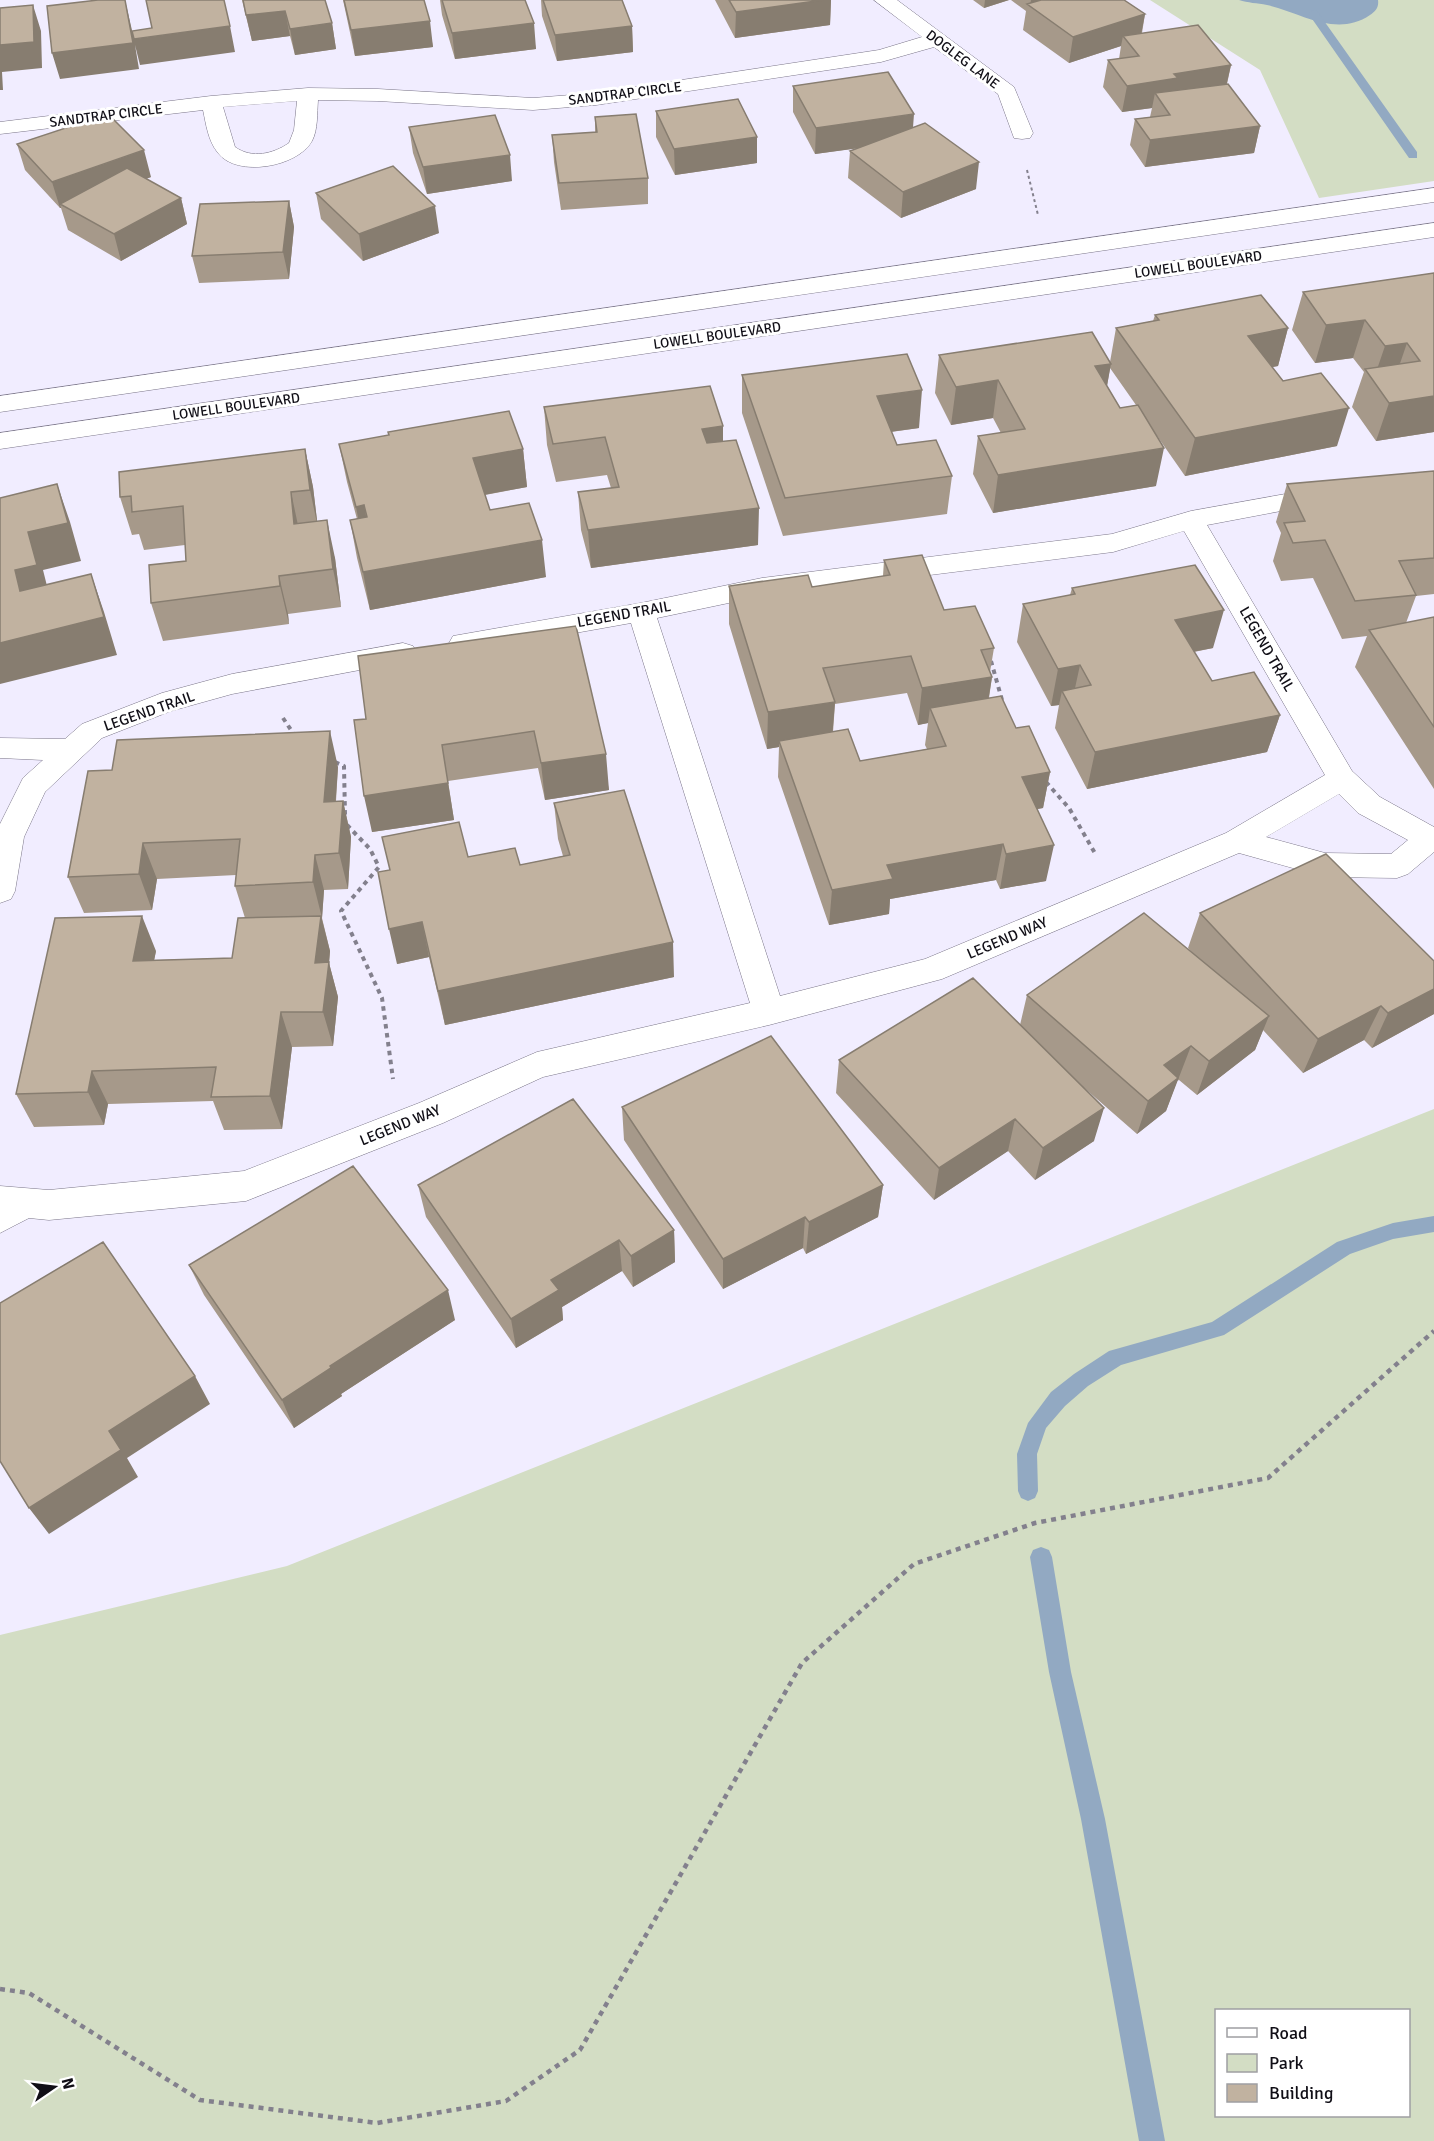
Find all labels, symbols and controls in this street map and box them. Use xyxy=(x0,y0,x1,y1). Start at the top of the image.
street label: DOGLEG LANE xyxy=(923,26,1003,93)
street label: SANDTRAP CIRCLE xyxy=(568,78,683,109)
street label: SANDTRAP CIRCLE xyxy=(49,100,164,131)
street label: LOWELL BOULEVARD xyxy=(1133,247,1263,282)
street label: LOWELL BOULEVARD xyxy=(652,318,782,353)
street label: LOWELL BOULEVARD xyxy=(171,389,301,424)
street label: LEGEND TRAIL xyxy=(576,597,673,631)
street label: LEGEND TRAIL xyxy=(1235,603,1299,695)
street label: LEGEND TRAIL xyxy=(101,687,197,735)
street label: LEGEND WAY xyxy=(964,913,1050,963)
street label: LEGEND WAY xyxy=(357,1100,444,1149)
legend xyxy=(1215,2009,1410,2117)
text: Road xyxy=(1269,2022,1308,2044)
text: Park xyxy=(1269,2052,1304,2074)
north arrow xyxy=(24,2057,84,2117)
text: N xyxy=(57,2076,79,2091)
text: Building xyxy=(1269,2082,1333,2104)

